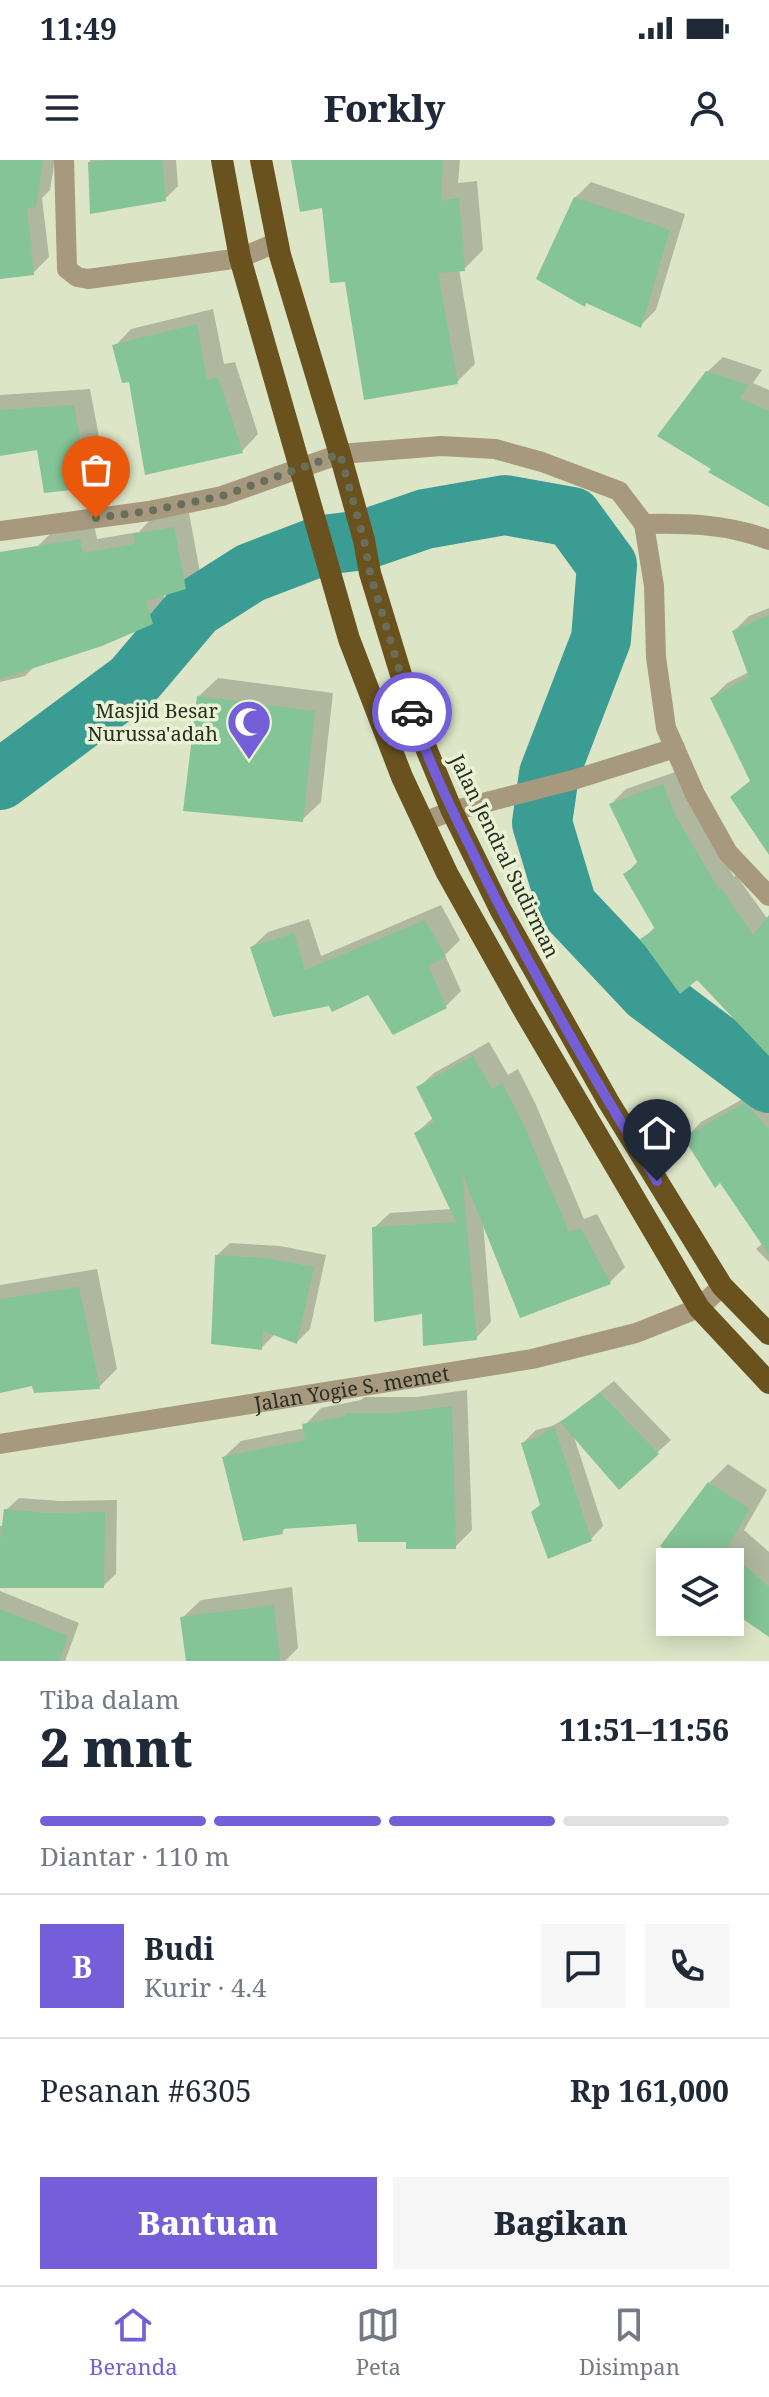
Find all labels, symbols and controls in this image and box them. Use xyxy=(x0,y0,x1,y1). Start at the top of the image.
text: 11:49 xyxy=(40,8,117,49)
text: Forkly xyxy=(324,84,445,133)
icon: menu xyxy=(40,86,84,130)
icon: person xyxy=(685,86,729,130)
pin xyxy=(62,436,130,518)
icon: bag xyxy=(74,448,118,492)
courier xyxy=(372,672,452,752)
icon: car xyxy=(390,690,434,734)
place label: Masjid Besar Nurussa'adah xyxy=(88,697,219,747)
mosque icon: Masjid Besar Nurussa'adah xyxy=(225,698,273,761)
street label: Jalan Jendral Sudirman xyxy=(443,749,566,962)
pin xyxy=(623,1099,691,1181)
icon: home xyxy=(635,1111,679,1155)
street label: Jalan Yogie S. memet xyxy=(251,1359,451,1417)
map controls xyxy=(656,1548,744,1636)
button: layers xyxy=(656,1548,744,1636)
text: Tiba dalam xyxy=(40,1681,180,1717)
text: 11:51–11:56 xyxy=(559,1709,729,1750)
text: 2 mnt xyxy=(40,1711,193,1782)
text: Diantar · 110 m xyxy=(40,1838,230,1874)
button: chat xyxy=(541,1924,625,2008)
button: phone xyxy=(645,1924,729,2008)
text: Budi xyxy=(144,1928,214,1969)
text: B xyxy=(72,1946,92,1987)
text: Kurir · 4.4 xyxy=(144,1969,267,2005)
text: Pesanan #6305 xyxy=(40,2070,252,2111)
text: Rp 161,000 xyxy=(570,2070,729,2111)
button: Bantuan xyxy=(40,2177,377,2269)
button: Bagikan xyxy=(393,2177,729,2269)
tab: Beranda xyxy=(89,2303,178,2381)
tab: Peta xyxy=(356,2303,401,2381)
tab: Disimpan xyxy=(579,2303,680,2381)

